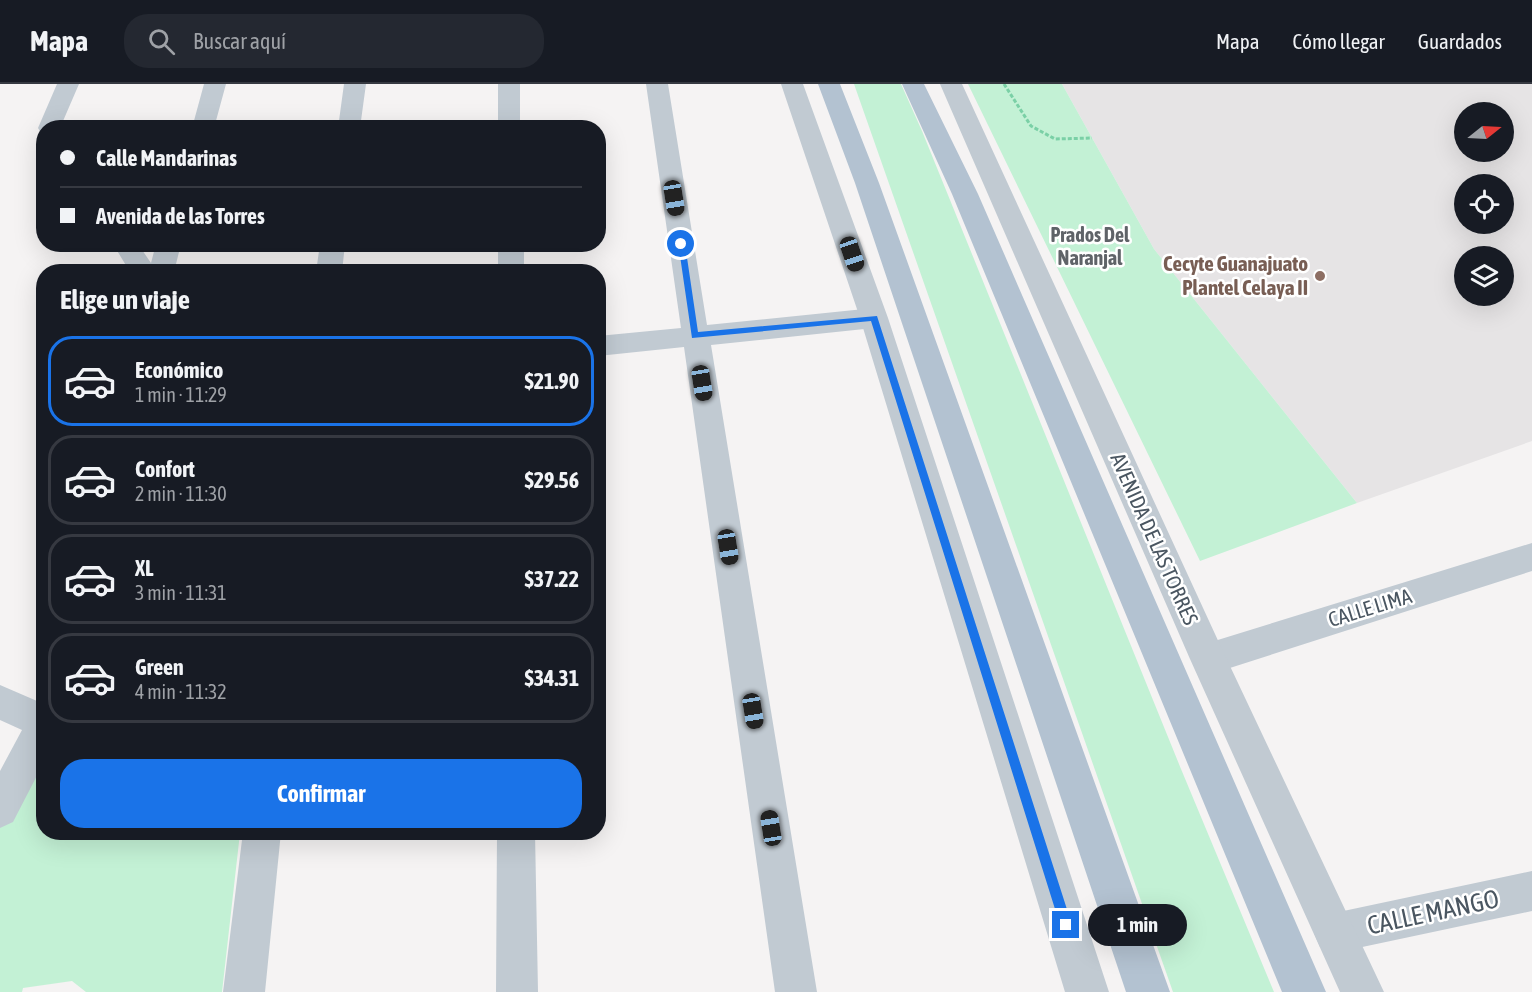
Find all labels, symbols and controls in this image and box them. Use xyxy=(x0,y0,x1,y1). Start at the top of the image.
search box xyxy=(124,14,544,68)
text: Mapa xyxy=(30,25,88,57)
icon: search xyxy=(145,25,178,58)
text: Buscar aquí xyxy=(193,28,286,54)
text: Mapa xyxy=(1216,29,1260,53)
text: Cómo llegar xyxy=(1293,29,1385,53)
text: Guardados xyxy=(1418,29,1502,53)
north arrow xyxy=(1454,102,1514,162)
map controls xyxy=(1454,102,1514,306)
text: Calle Mandarinas xyxy=(96,145,237,171)
button: locate xyxy=(1454,174,1514,234)
car xyxy=(662,179,686,217)
text: Avenida de las Torres xyxy=(96,203,265,229)
district label: Prados Del Naranjal xyxy=(1051,223,1130,269)
route start xyxy=(667,230,694,257)
car xyxy=(838,234,866,274)
button: layers xyxy=(1454,246,1514,306)
place label: Cecyte Guanajuato Plantel Celaya II xyxy=(1163,251,1308,299)
marker: Cecyte Guanajuato Plantel Celaya II xyxy=(1313,269,1327,283)
text: Elige un viaje xyxy=(60,284,190,315)
icon: car xyxy=(63,354,117,408)
text: Económico xyxy=(135,357,223,383)
car xyxy=(690,364,714,402)
text: $21.90 xyxy=(524,368,579,394)
text: 1 min · 11:29 xyxy=(135,383,227,406)
street label: AVENIDA DE LAS TORRES xyxy=(1106,449,1204,628)
icon: car xyxy=(63,453,117,507)
text: Confort xyxy=(135,456,195,482)
text: $29.56 xyxy=(524,467,579,493)
text: 2 min · 11:30 xyxy=(135,482,227,505)
car xyxy=(716,528,740,566)
icon: car xyxy=(63,552,117,606)
text: XL xyxy=(135,555,153,581)
text: $37.22 xyxy=(524,566,579,592)
text: 3 min · 11:31 xyxy=(135,581,227,604)
street label: CALLE LIMA xyxy=(1325,583,1415,631)
icon: car xyxy=(63,651,117,705)
text: Green xyxy=(135,654,184,680)
text: $34.31 xyxy=(524,665,579,691)
text: 4 min · 11:32 xyxy=(135,680,227,703)
car xyxy=(741,692,765,730)
button: Confirmar xyxy=(60,759,582,828)
car xyxy=(759,809,783,847)
street label: CALLE MANGO xyxy=(1365,883,1501,941)
callout: 1 min xyxy=(1087,904,1186,946)
route end xyxy=(1052,911,1079,938)
text: 1 min xyxy=(1117,913,1158,936)

